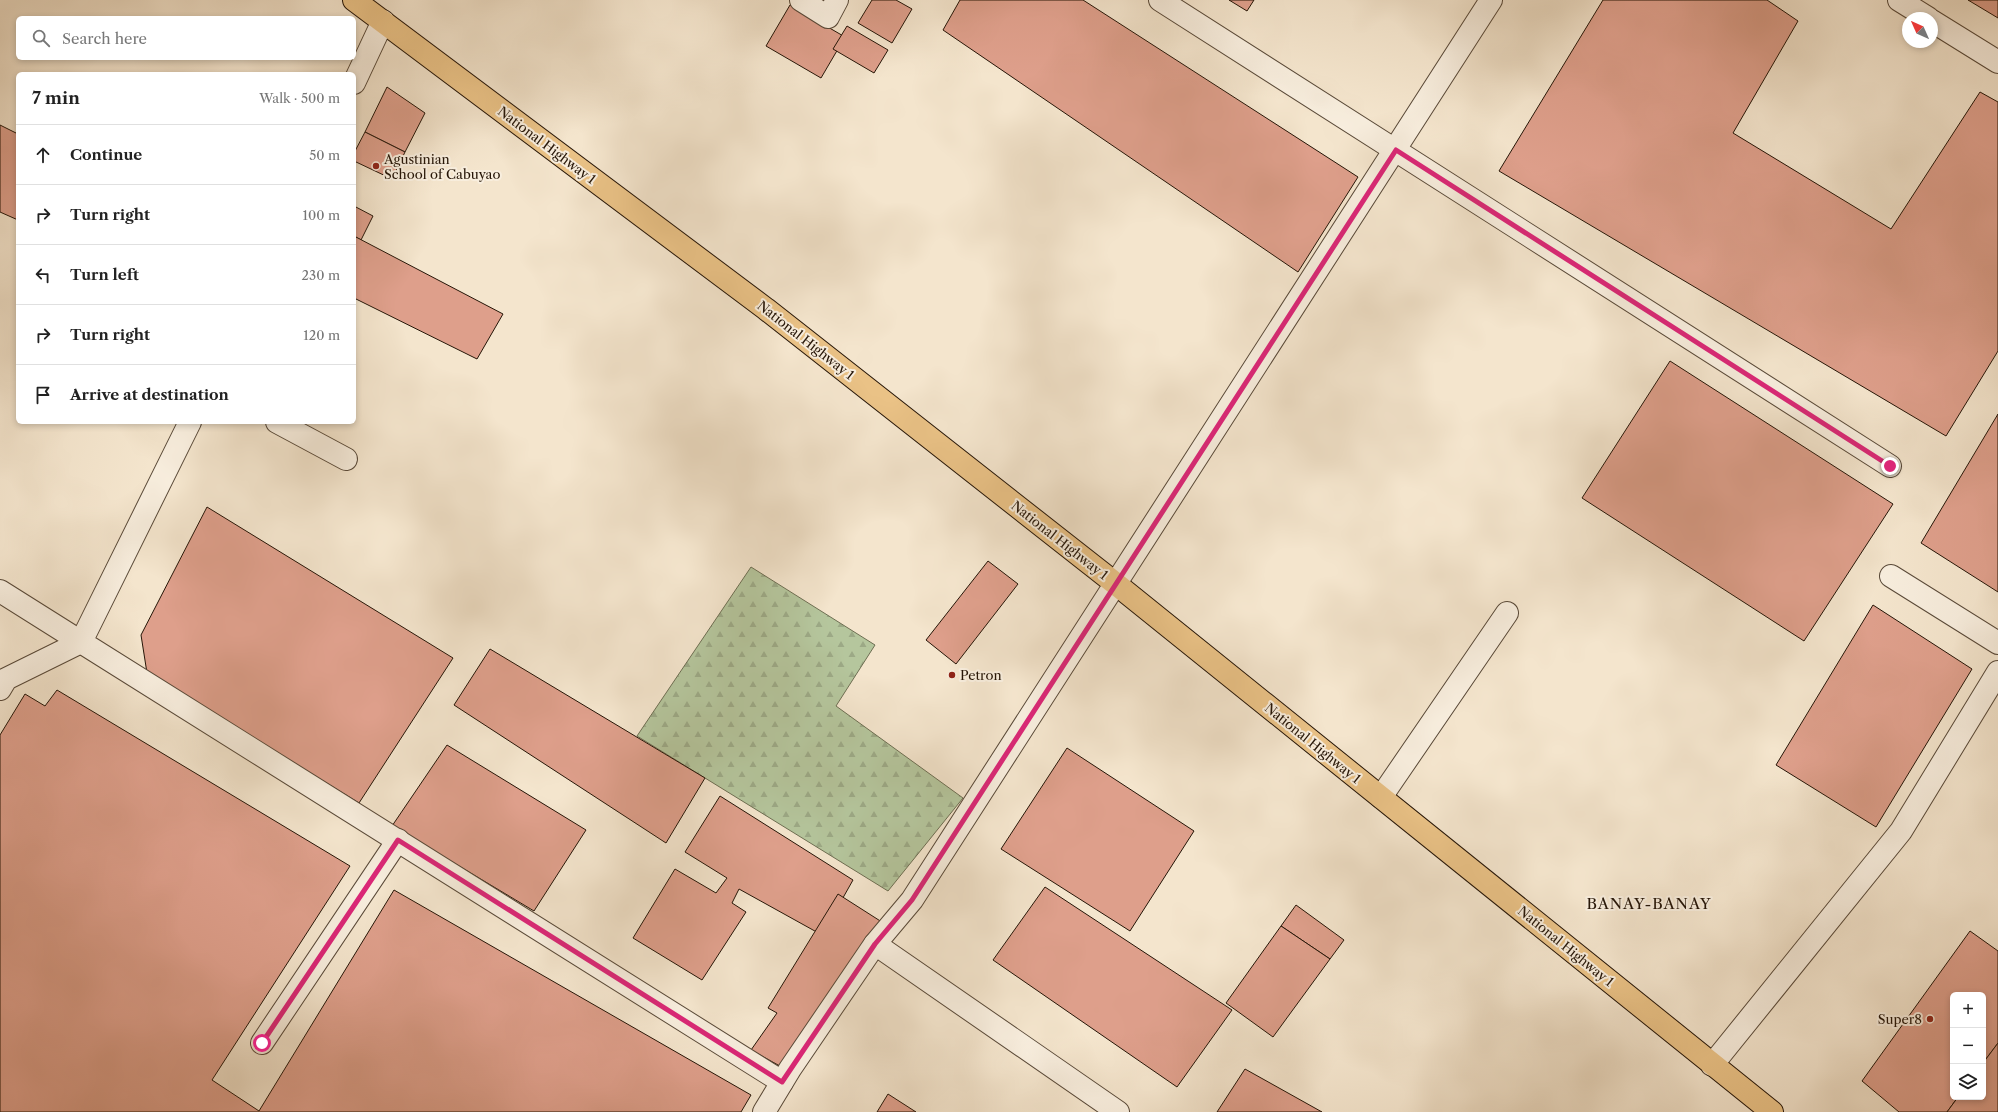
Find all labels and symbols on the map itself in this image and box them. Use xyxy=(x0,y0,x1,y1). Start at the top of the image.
north arrow xyxy=(1902,12,1938,48)
street label: National Highway 1 xyxy=(495,103,600,187)
place label: Agustinian School of Cabuyao xyxy=(383,151,500,182)
marker: Agustinian School of Cabuyao xyxy=(371,161,381,171)
street label: National Highway 1 xyxy=(754,297,858,383)
route end xyxy=(1881,457,1899,475)
street label: National Highway 1 xyxy=(1008,497,1112,583)
place label: Petron xyxy=(960,667,1002,683)
marker: Petron xyxy=(947,670,957,680)
street label: National Highway 1 xyxy=(1262,699,1365,787)
district label: BANAY-BANAY xyxy=(1586,894,1712,913)
street label: National Highway 1 xyxy=(1515,902,1618,990)
place label: Super8 xyxy=(1878,1011,1922,1027)
marker: Super8 xyxy=(1925,1014,1935,1024)
route start xyxy=(253,1034,271,1052)

